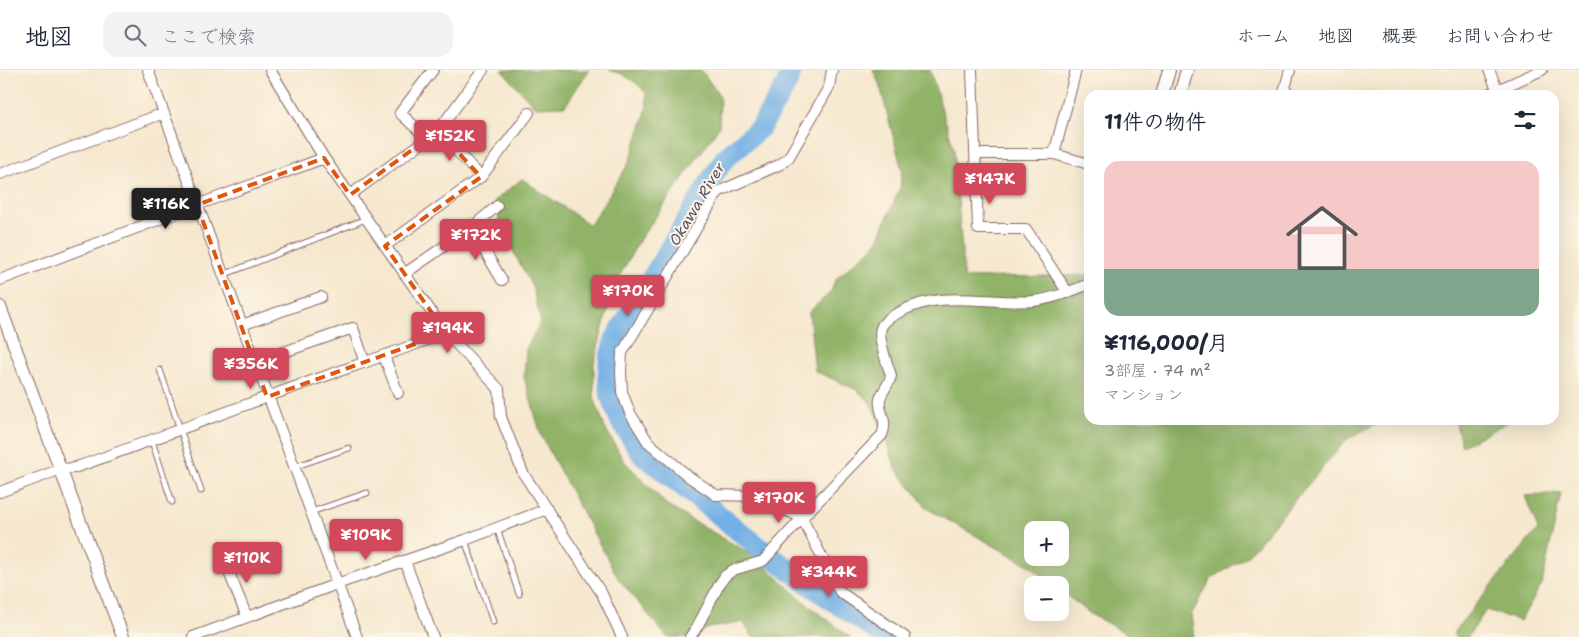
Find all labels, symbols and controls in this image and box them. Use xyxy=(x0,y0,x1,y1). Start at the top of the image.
search box xyxy=(103,12,453,57)
text: 地図 xyxy=(25,21,73,53)
icon: search xyxy=(121,21,149,49)
text: ここで検索 xyxy=(161,24,256,49)
text: ホーム xyxy=(1237,24,1290,48)
text: 地図 xyxy=(1318,24,1354,48)
text: 概要 xyxy=(1382,24,1418,48)
text: お問い合わせ xyxy=(1446,24,1554,48)
icon: filters xyxy=(1511,106,1539,134)
text: 11件の物件 xyxy=(1104,108,1207,136)
pin: ¥152K xyxy=(415,119,485,162)
text: ¥152K xyxy=(425,125,475,146)
water label: Okawa River xyxy=(664,158,730,249)
pin: ¥147K xyxy=(955,162,1025,205)
text: ¥147K xyxy=(965,168,1015,189)
pin: ¥116K xyxy=(131,188,201,230)
text: ¥116K xyxy=(143,193,189,214)
icon: home xyxy=(1277,193,1367,283)
pin: ¥172K xyxy=(441,218,511,261)
text: ¥172K xyxy=(451,224,501,245)
pin: ¥170K xyxy=(593,274,663,317)
text: ¥170K xyxy=(602,280,654,301)
pin: ¥194K xyxy=(413,312,483,354)
text: ¥194K xyxy=(422,317,474,338)
text: ¥116,000/月 xyxy=(1104,329,1229,357)
pin: ¥356K xyxy=(216,348,286,390)
text: ¥356K xyxy=(224,353,278,374)
text: 3部屋 · 74 m² xyxy=(1104,360,1211,381)
text: マンション xyxy=(1104,384,1183,405)
pin: ¥170K xyxy=(744,482,814,524)
text: ¥170K xyxy=(753,487,805,508)
pin: ¥109K xyxy=(331,518,401,561)
map controls xyxy=(1024,521,1069,621)
button: + xyxy=(1024,521,1069,566)
text: ¥109K xyxy=(341,524,391,545)
pin: ¥110K xyxy=(212,542,282,584)
text: ¥110K xyxy=(224,547,270,568)
pin: ¥344K xyxy=(794,556,864,598)
text: ¥344K xyxy=(801,561,857,582)
button: − xyxy=(1024,576,1069,621)

